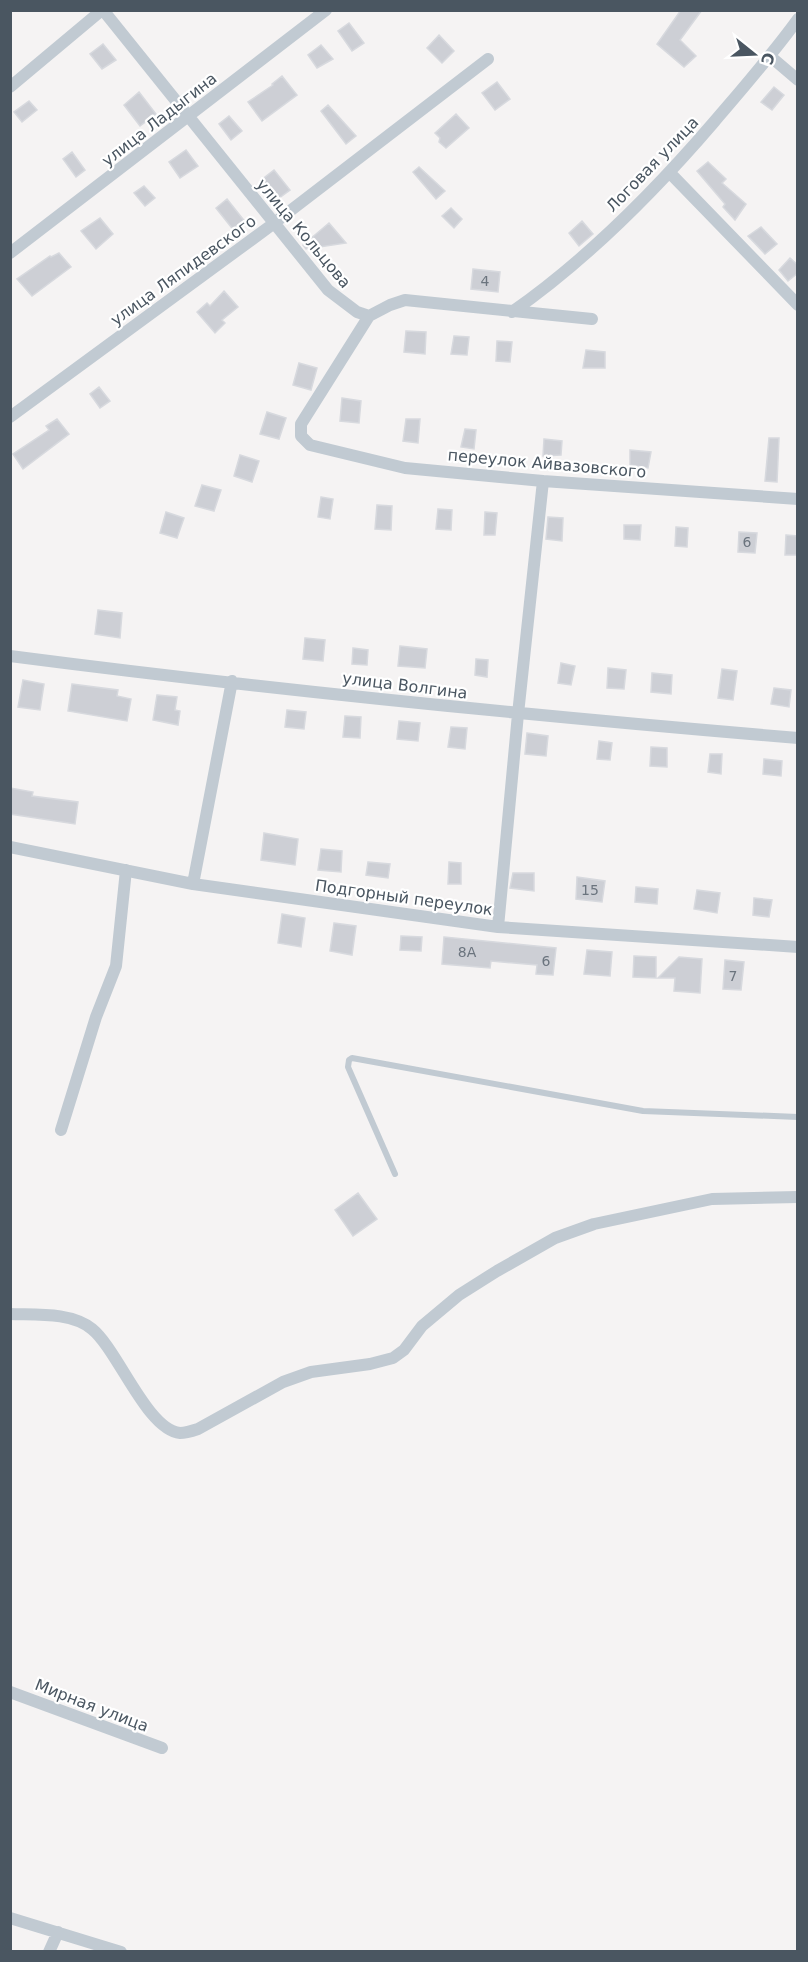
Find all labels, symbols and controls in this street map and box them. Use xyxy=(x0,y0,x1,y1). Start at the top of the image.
north arrow xyxy=(724,24,784,84)
text: С xyxy=(757,50,779,67)
street label: улица Ладыгина xyxy=(98,69,221,170)
street label: Логовая улица xyxy=(602,113,703,216)
street label: улица Кольцова xyxy=(252,175,355,292)
street label: улица Ляпидевского xyxy=(107,211,260,330)
house number: 4 xyxy=(481,273,490,289)
street label: переулок Айвазовского xyxy=(447,445,647,482)
house number: 6 xyxy=(743,534,752,550)
street label: улица Волгина xyxy=(341,668,469,703)
street label: Подгорный переулок xyxy=(314,876,494,919)
house number: 15 xyxy=(581,882,599,898)
house number: 8А xyxy=(458,944,477,960)
house number: 6 xyxy=(542,953,551,969)
house number: 7 xyxy=(729,968,737,984)
street label: Мирная улица xyxy=(32,1675,151,1736)

